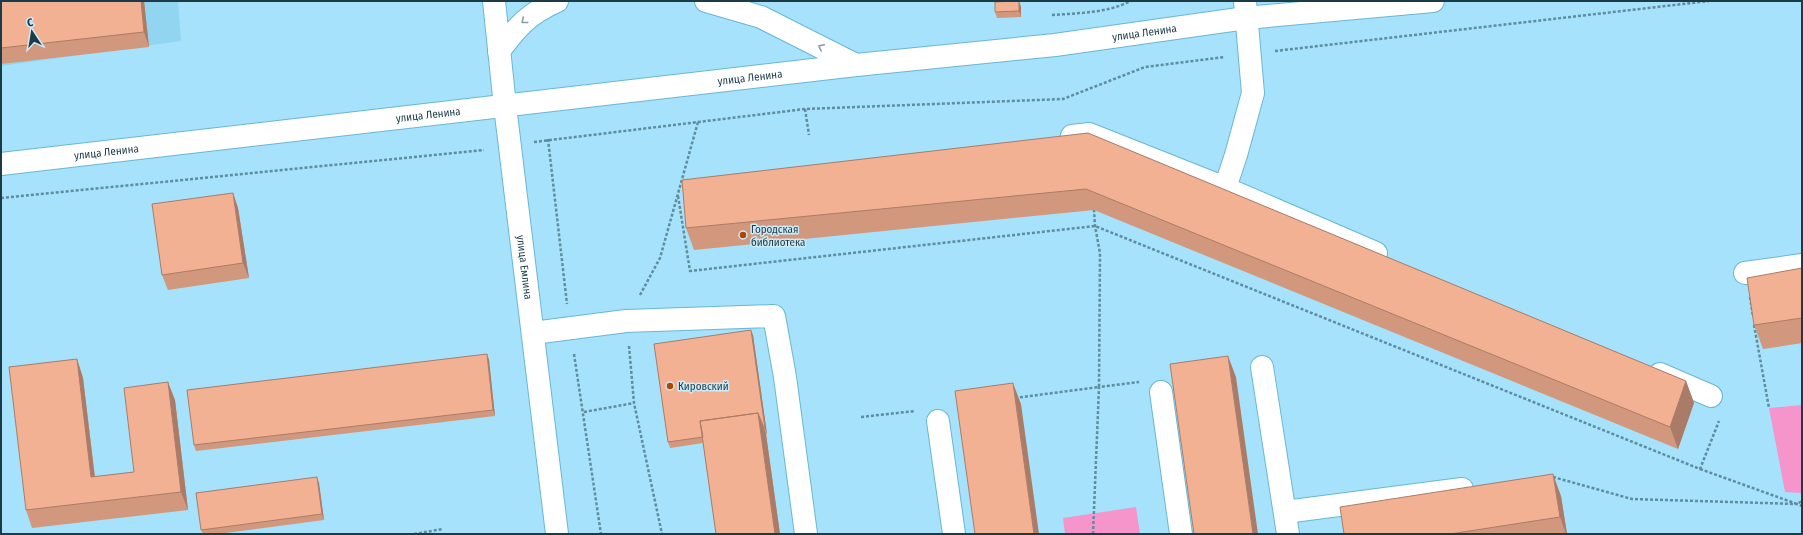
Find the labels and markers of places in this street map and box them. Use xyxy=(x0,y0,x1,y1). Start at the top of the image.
place label: Городская библиотека xyxy=(751,223,805,249)
marker: Городская библиотека xyxy=(738,230,748,240)
place label: Кировский xyxy=(678,380,729,393)
marker: Кировский xyxy=(665,381,675,391)

